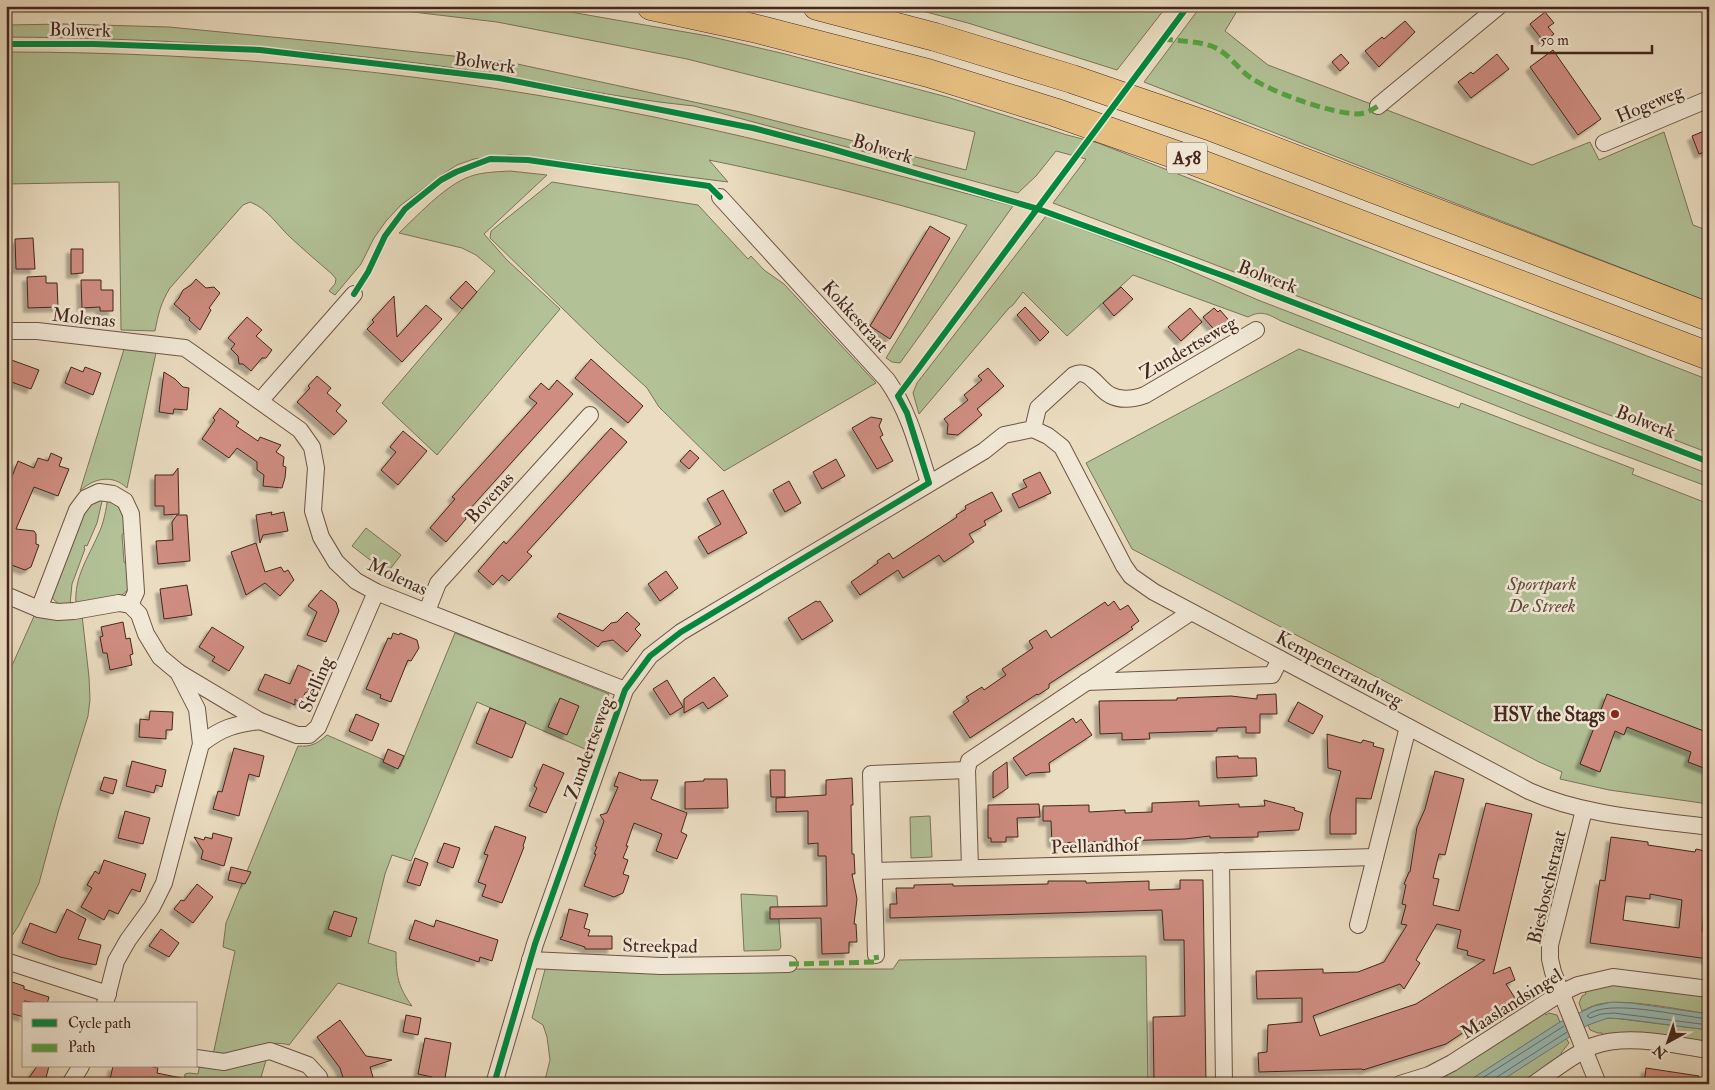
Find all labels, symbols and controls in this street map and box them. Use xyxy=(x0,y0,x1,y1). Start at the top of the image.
street label: Bolwerk xyxy=(49,17,111,43)
scale bar xyxy=(1532,22,1652,54)
text: 50 m xyxy=(1540,31,1569,50)
street label: Bolwerk xyxy=(453,47,517,79)
street label: Hogeweg xyxy=(1612,79,1687,129)
street label: Bolwerk xyxy=(850,128,916,169)
road number: A58 xyxy=(1167,142,1207,174)
street label: Bolwerk xyxy=(1234,255,1301,299)
street label: Kokkestraat xyxy=(816,275,894,358)
street label: Molenas xyxy=(51,303,117,333)
street label: Zundertseweg xyxy=(1136,310,1242,385)
street label: Bolwerk xyxy=(1612,400,1679,444)
street label: Bovenas xyxy=(460,467,519,529)
street label: Molenas xyxy=(364,553,432,601)
park label: Sportpark De Streek xyxy=(1506,572,1577,618)
street label: Kempenerrandweg xyxy=(1271,625,1408,714)
street label: Stelling xyxy=(293,652,339,716)
street label: Zundertseweg xyxy=(559,693,619,803)
place label: HSV the Stags xyxy=(1493,703,1605,728)
marker: HSV the Stags xyxy=(1609,708,1621,720)
street label: Biesboschstraat xyxy=(1522,828,1572,946)
street label: Peellandhof xyxy=(1050,832,1142,860)
street label: Streekpad xyxy=(622,933,698,960)
street label: Maaslandsingel xyxy=(1456,963,1567,1045)
legend xyxy=(22,1002,198,1068)
text: Cycle path xyxy=(68,1014,131,1034)
north arrow xyxy=(1642,1018,1692,1068)
text: Path xyxy=(68,1038,95,1057)
text: N xyxy=(1649,1041,1671,1063)

